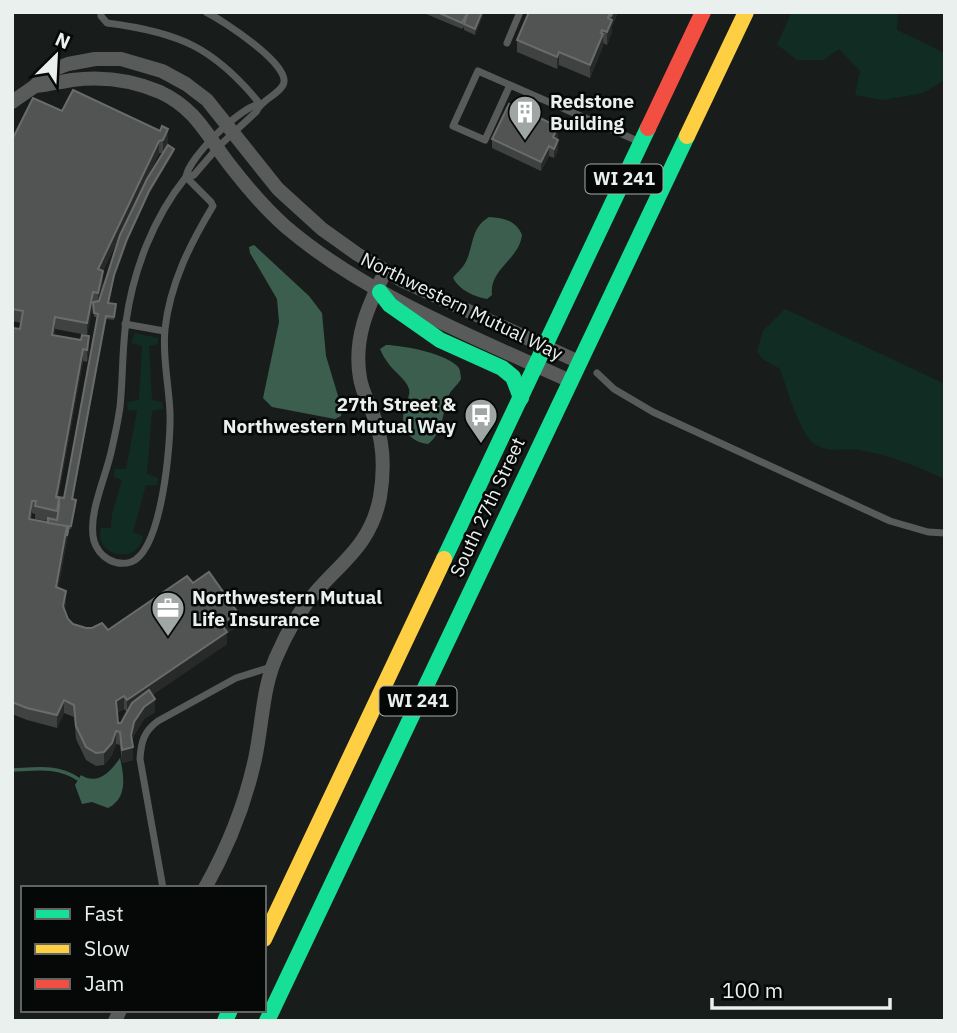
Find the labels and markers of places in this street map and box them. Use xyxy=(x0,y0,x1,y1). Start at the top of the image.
place label: Redstone Building xyxy=(550,89,634,135)
building icon: Redstone Building xyxy=(506,93,544,142)
place label: 27th Street & Northwestern Mutual Way xyxy=(223,392,457,438)
bus stop icon: 27th Street & Northwestern Mutual Way xyxy=(462,396,500,445)
place label: Northwestern Mutual Life Insurance xyxy=(192,585,382,631)
office icon: Northwestern Mutual Life Insurance xyxy=(149,589,187,638)

